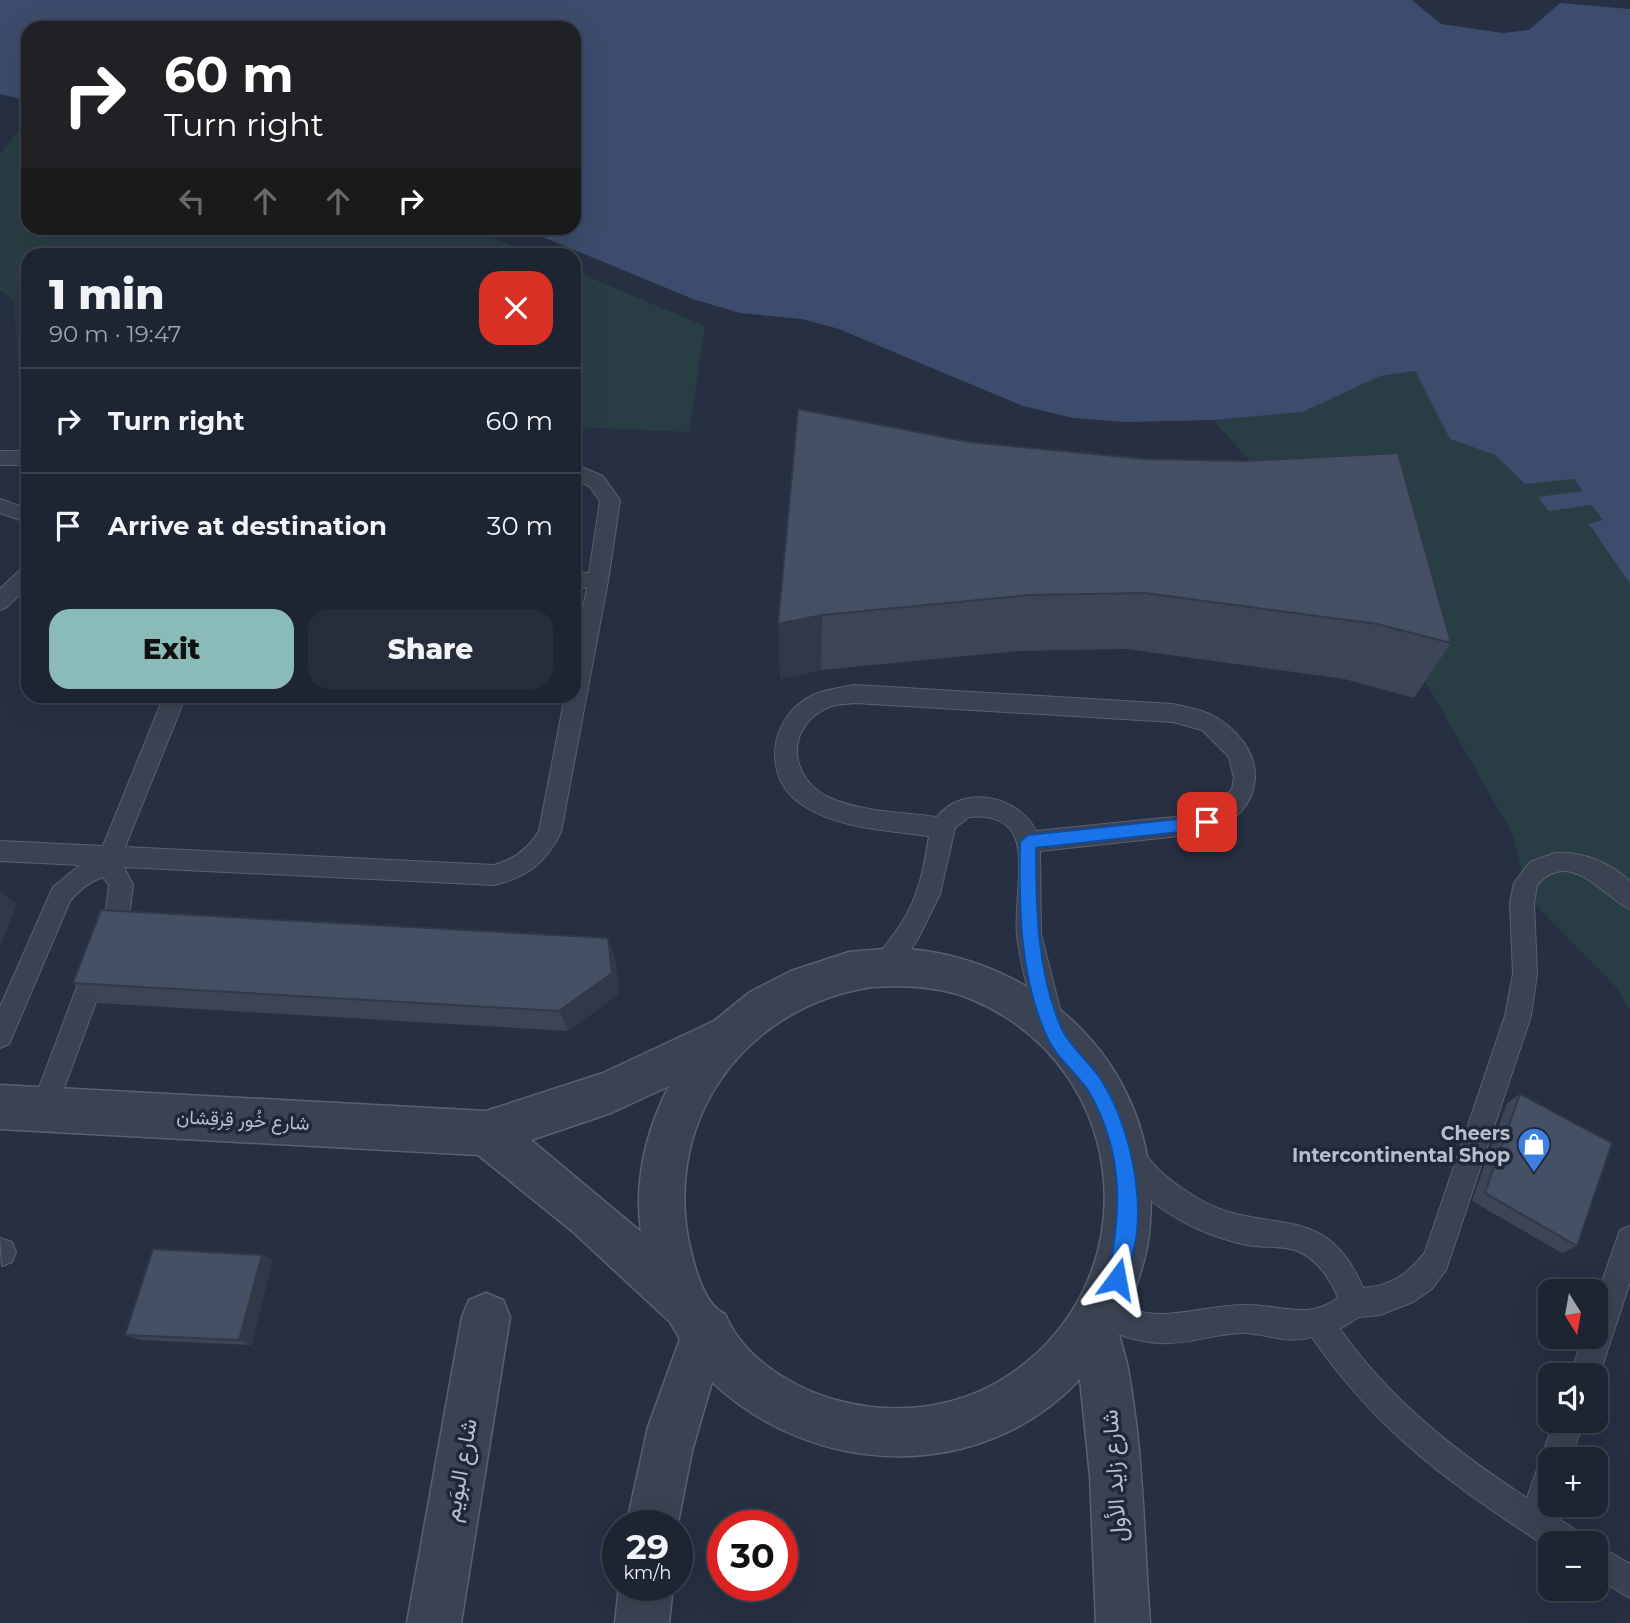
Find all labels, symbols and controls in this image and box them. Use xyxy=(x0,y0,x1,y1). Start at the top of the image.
text: 60 m xyxy=(164,45,294,104)
icon: right xyxy=(49,49,140,140)
text: Turn right xyxy=(164,105,324,144)
icon: left xyxy=(173,182,211,220)
icon: ahead xyxy=(246,182,284,220)
icon: ahead xyxy=(319,182,357,220)
icon: right xyxy=(392,182,430,220)
text: 1 min xyxy=(49,268,165,320)
button: close xyxy=(479,271,553,345)
text: 90 m · 19:47 xyxy=(49,320,181,348)
icon: right xyxy=(49,402,87,440)
text: Turn right xyxy=(108,405,244,437)
text: 60 m xyxy=(486,405,553,437)
icon: arrive xyxy=(49,507,87,545)
text: Arrive at destination xyxy=(108,510,387,542)
text: 30 m xyxy=(487,510,553,542)
button: Exit xyxy=(49,609,294,689)
button: Share xyxy=(308,609,553,689)
pin xyxy=(1177,792,1237,852)
icon: arrive xyxy=(1188,803,1226,841)
street label: شارع خُور قِرقِشان xyxy=(176,1105,310,1136)
place label: Cheers Intercontinental Shop xyxy=(1292,1122,1510,1167)
shop icon: Cheers Intercontinental Shop xyxy=(1515,1125,1553,1174)
position arrow xyxy=(1080,1242,1154,1316)
north arrow xyxy=(1538,1279,1608,1349)
map controls xyxy=(1538,1279,1608,1601)
button: sound xyxy=(1538,1363,1608,1433)
street label: شارع زايد الأول xyxy=(1095,1409,1135,1543)
street label: شارع البوَيم xyxy=(437,1416,485,1524)
button: + xyxy=(1538,1447,1608,1517)
speed limit sign: 30 xyxy=(707,1510,798,1601)
text: 29 xyxy=(626,1525,669,1568)
button: − xyxy=(1538,1531,1608,1601)
text: km/h xyxy=(623,1562,672,1584)

